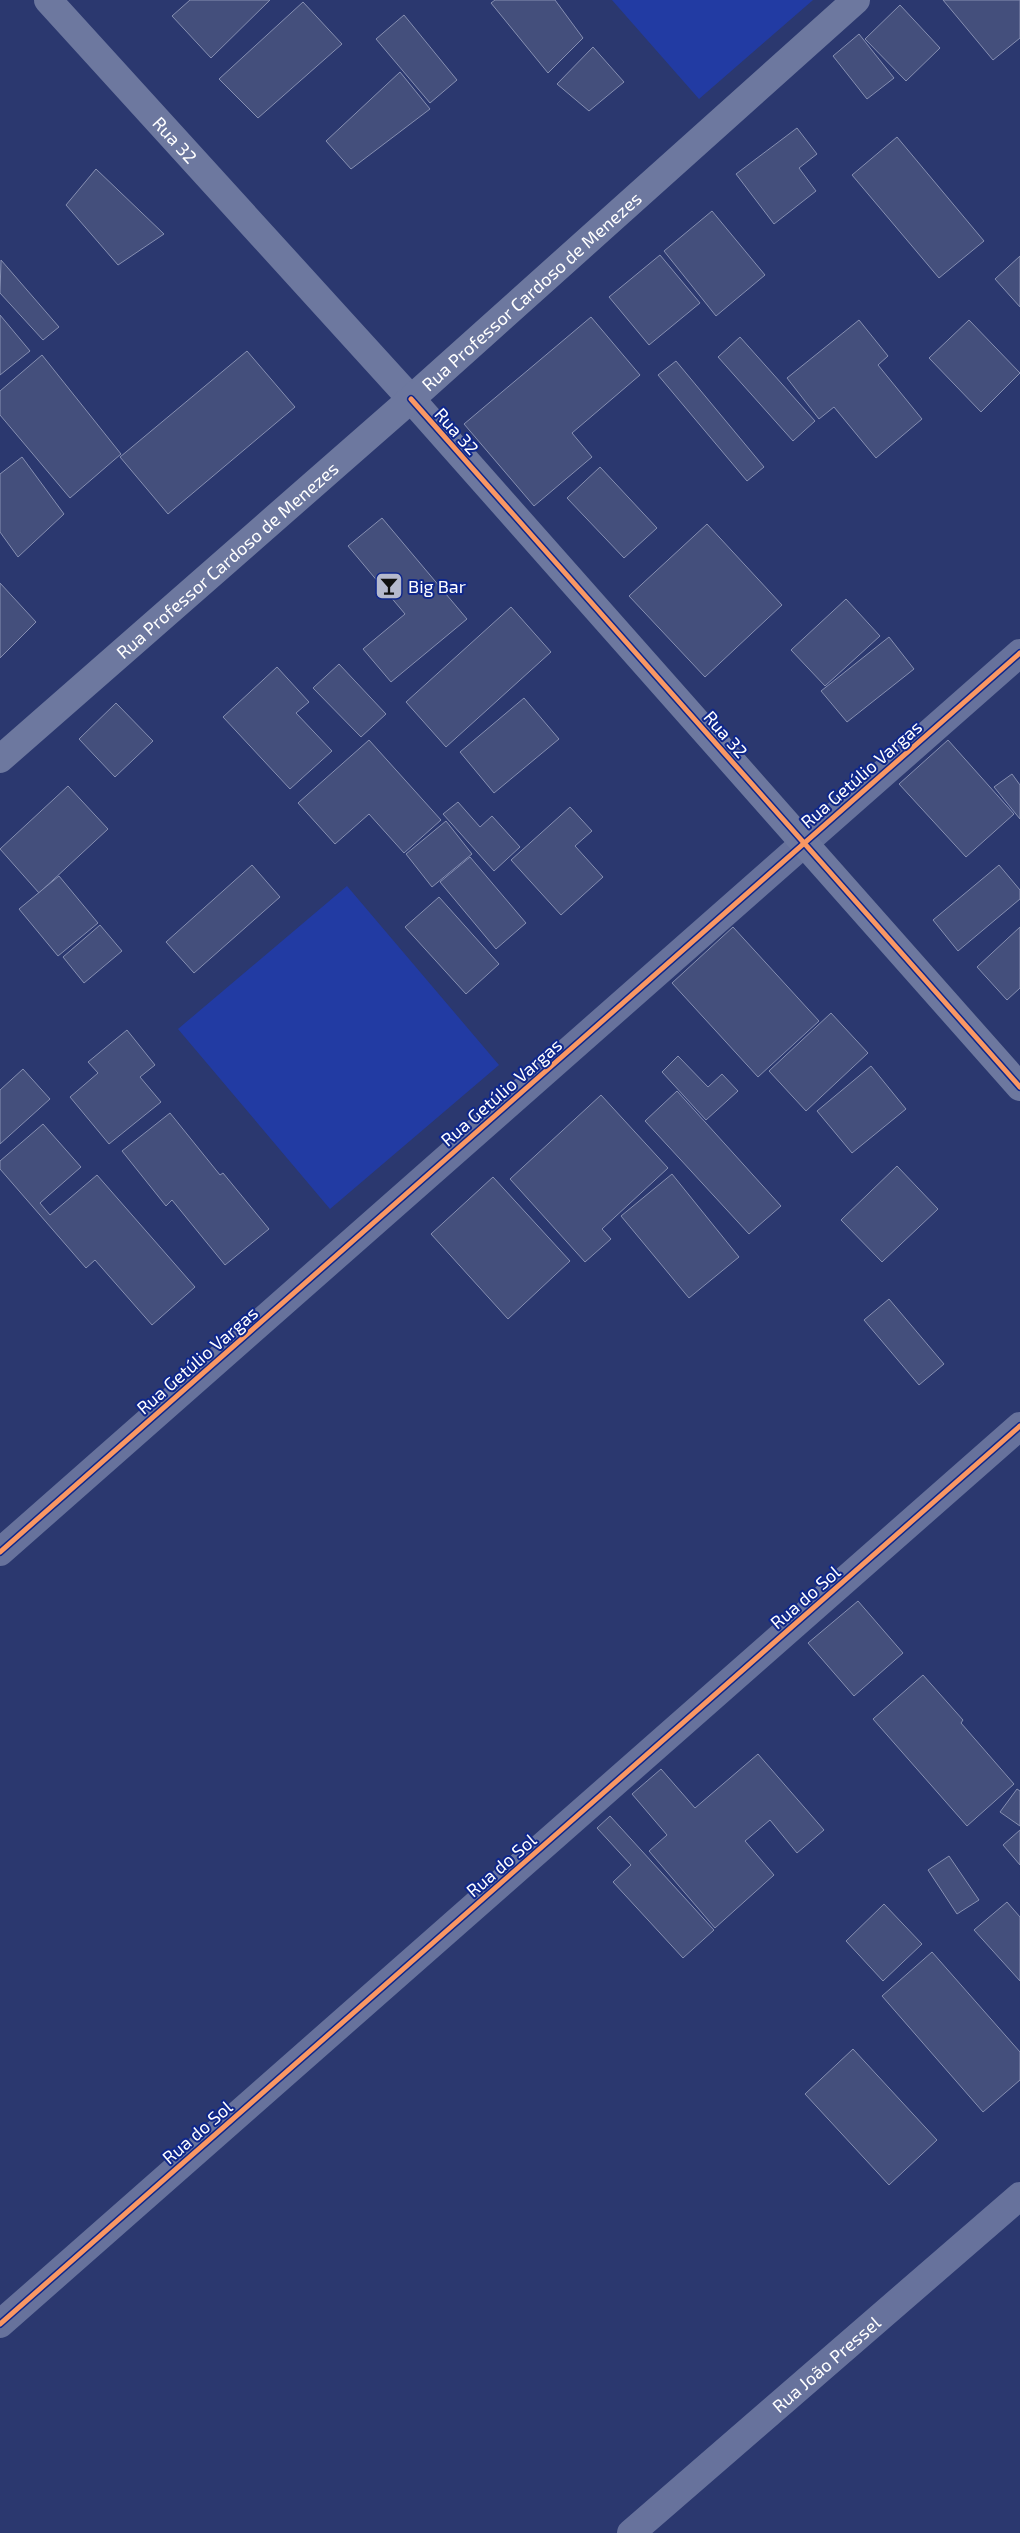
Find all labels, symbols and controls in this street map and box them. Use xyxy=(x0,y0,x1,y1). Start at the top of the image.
street label: Rua 32 xyxy=(148,112,202,168)
street label: Rua Professor Cardoso de Menezes xyxy=(417,187,646,395)
street label: Rua 32 xyxy=(430,403,484,459)
street label: Rua Professor Cardoso de Menezes xyxy=(112,457,343,663)
bar icon: Big Bar xyxy=(374,571,404,601)
place label: Big Bar xyxy=(408,575,466,597)
street label: Rua 32 xyxy=(700,706,752,762)
street label: Rua Getúlio Vargas xyxy=(796,715,926,833)
street label: Rua Getúlio Vargas xyxy=(436,1033,566,1151)
street label: Rua Getúlio Vargas xyxy=(132,1301,262,1419)
street label: Rua do Sol xyxy=(766,1560,845,1633)
street label: Rua do Sol xyxy=(462,1828,541,1901)
street label: Rua do Sol xyxy=(158,2095,237,2168)
street label: Rua João Pressel xyxy=(767,2311,885,2417)

